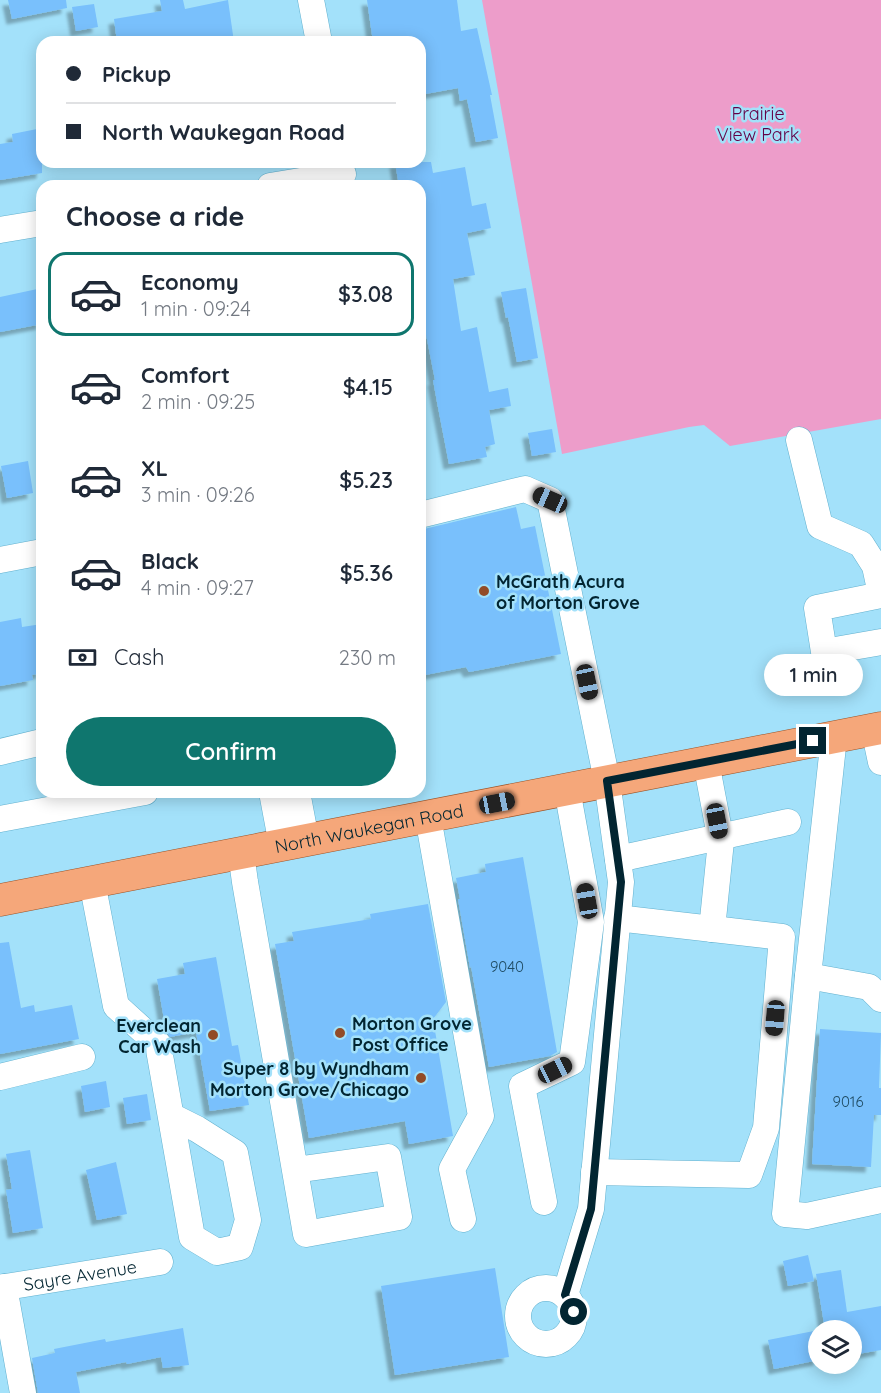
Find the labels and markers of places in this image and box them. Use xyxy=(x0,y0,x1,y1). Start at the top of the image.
place label: McGrath Acura of Morton Grove xyxy=(496,570,640,614)
marker: McGrath Acura of Morton Grove xyxy=(477,584,491,598)
place label: Morton Grove Post Office xyxy=(352,1012,472,1056)
place label: Everclean Car Wash xyxy=(116,1014,201,1058)
marker: Morton Grove Post Office xyxy=(333,1026,347,1040)
marker: Everclean Car Wash xyxy=(206,1028,220,1042)
place label: Super 8 by Wyndham Morton Grove/Chicago xyxy=(210,1057,409,1101)
marker: Super 8 by Wyndham Morton Grove/Chicago xyxy=(414,1071,428,1085)

